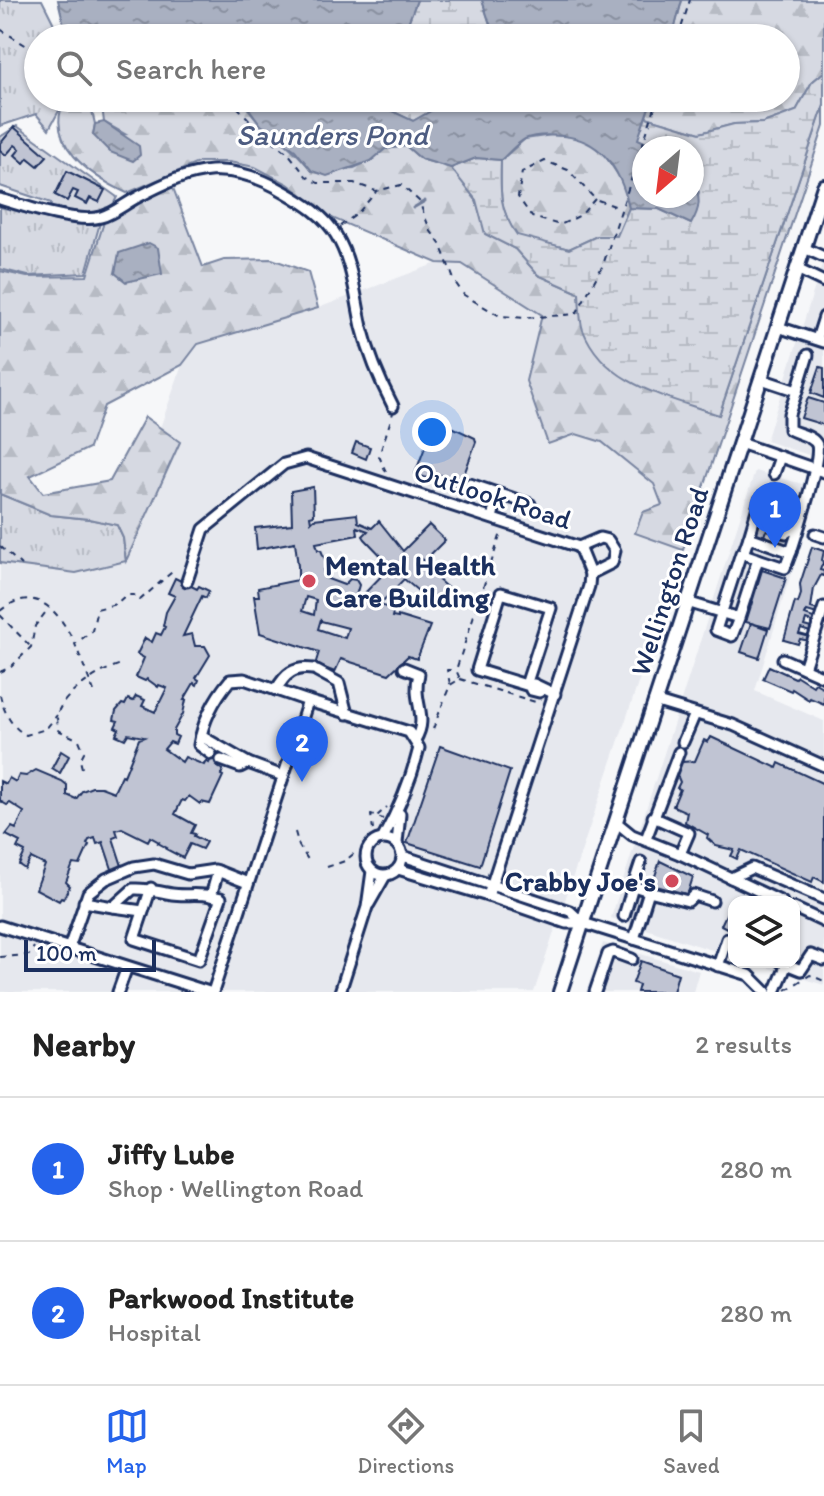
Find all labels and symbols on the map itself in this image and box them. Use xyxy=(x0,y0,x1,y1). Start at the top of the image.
water label: Saunders Pond xyxy=(236,116,431,153)
north arrow xyxy=(632,136,704,208)
your location xyxy=(412,412,452,452)
street label: Outlook Road xyxy=(410,454,577,537)
street label: Wellington Road xyxy=(622,482,716,680)
pin: 1 xyxy=(749,482,801,548)
place label: Mental Health Care Building xyxy=(325,548,497,614)
marker: Mental Health Care Building xyxy=(300,572,318,590)
pin: 2 xyxy=(276,716,328,782)
place label: Crabby Joe's xyxy=(505,864,656,898)
marker: Crabby Joe's xyxy=(663,872,681,890)
scale bar xyxy=(24,936,156,972)

